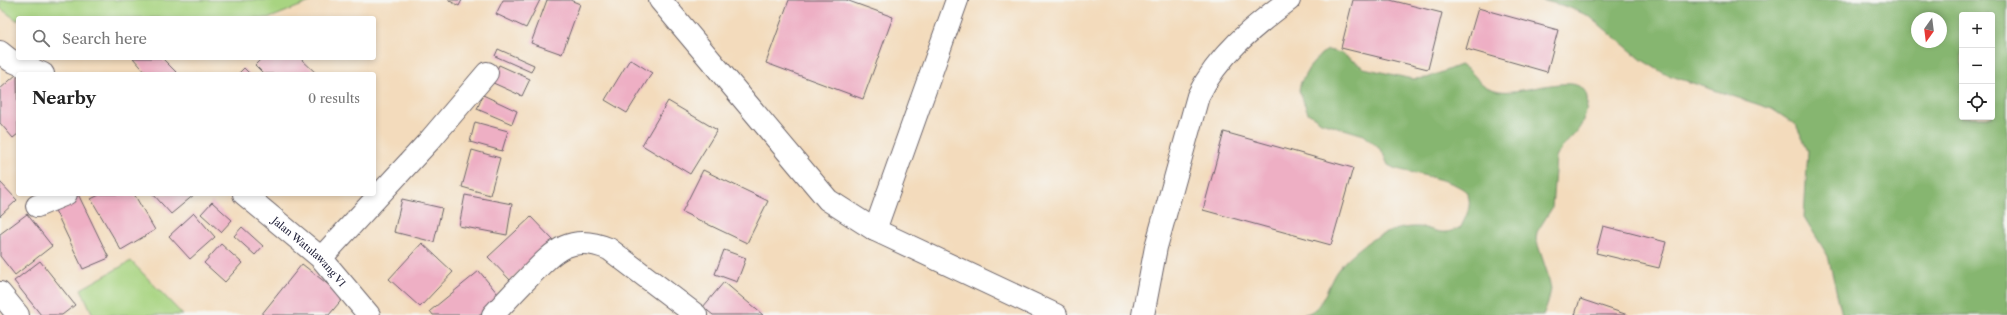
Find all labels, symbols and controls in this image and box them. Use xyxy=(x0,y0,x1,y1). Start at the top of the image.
north arrow xyxy=(1911,12,1947,48)
map controls xyxy=(1959,12,1995,120)
button: + xyxy=(1959,12,1995,48)
search box xyxy=(16,16,376,60)
icon: search xyxy=(30,27,52,49)
text: Search here xyxy=(62,29,147,48)
button: − xyxy=(1959,48,1995,84)
button: locate xyxy=(1959,84,1995,120)
text: Nearby xyxy=(32,88,96,108)
text: 0 results xyxy=(308,90,360,106)
street label: Jalan Watulawang VI xyxy=(268,213,348,290)

